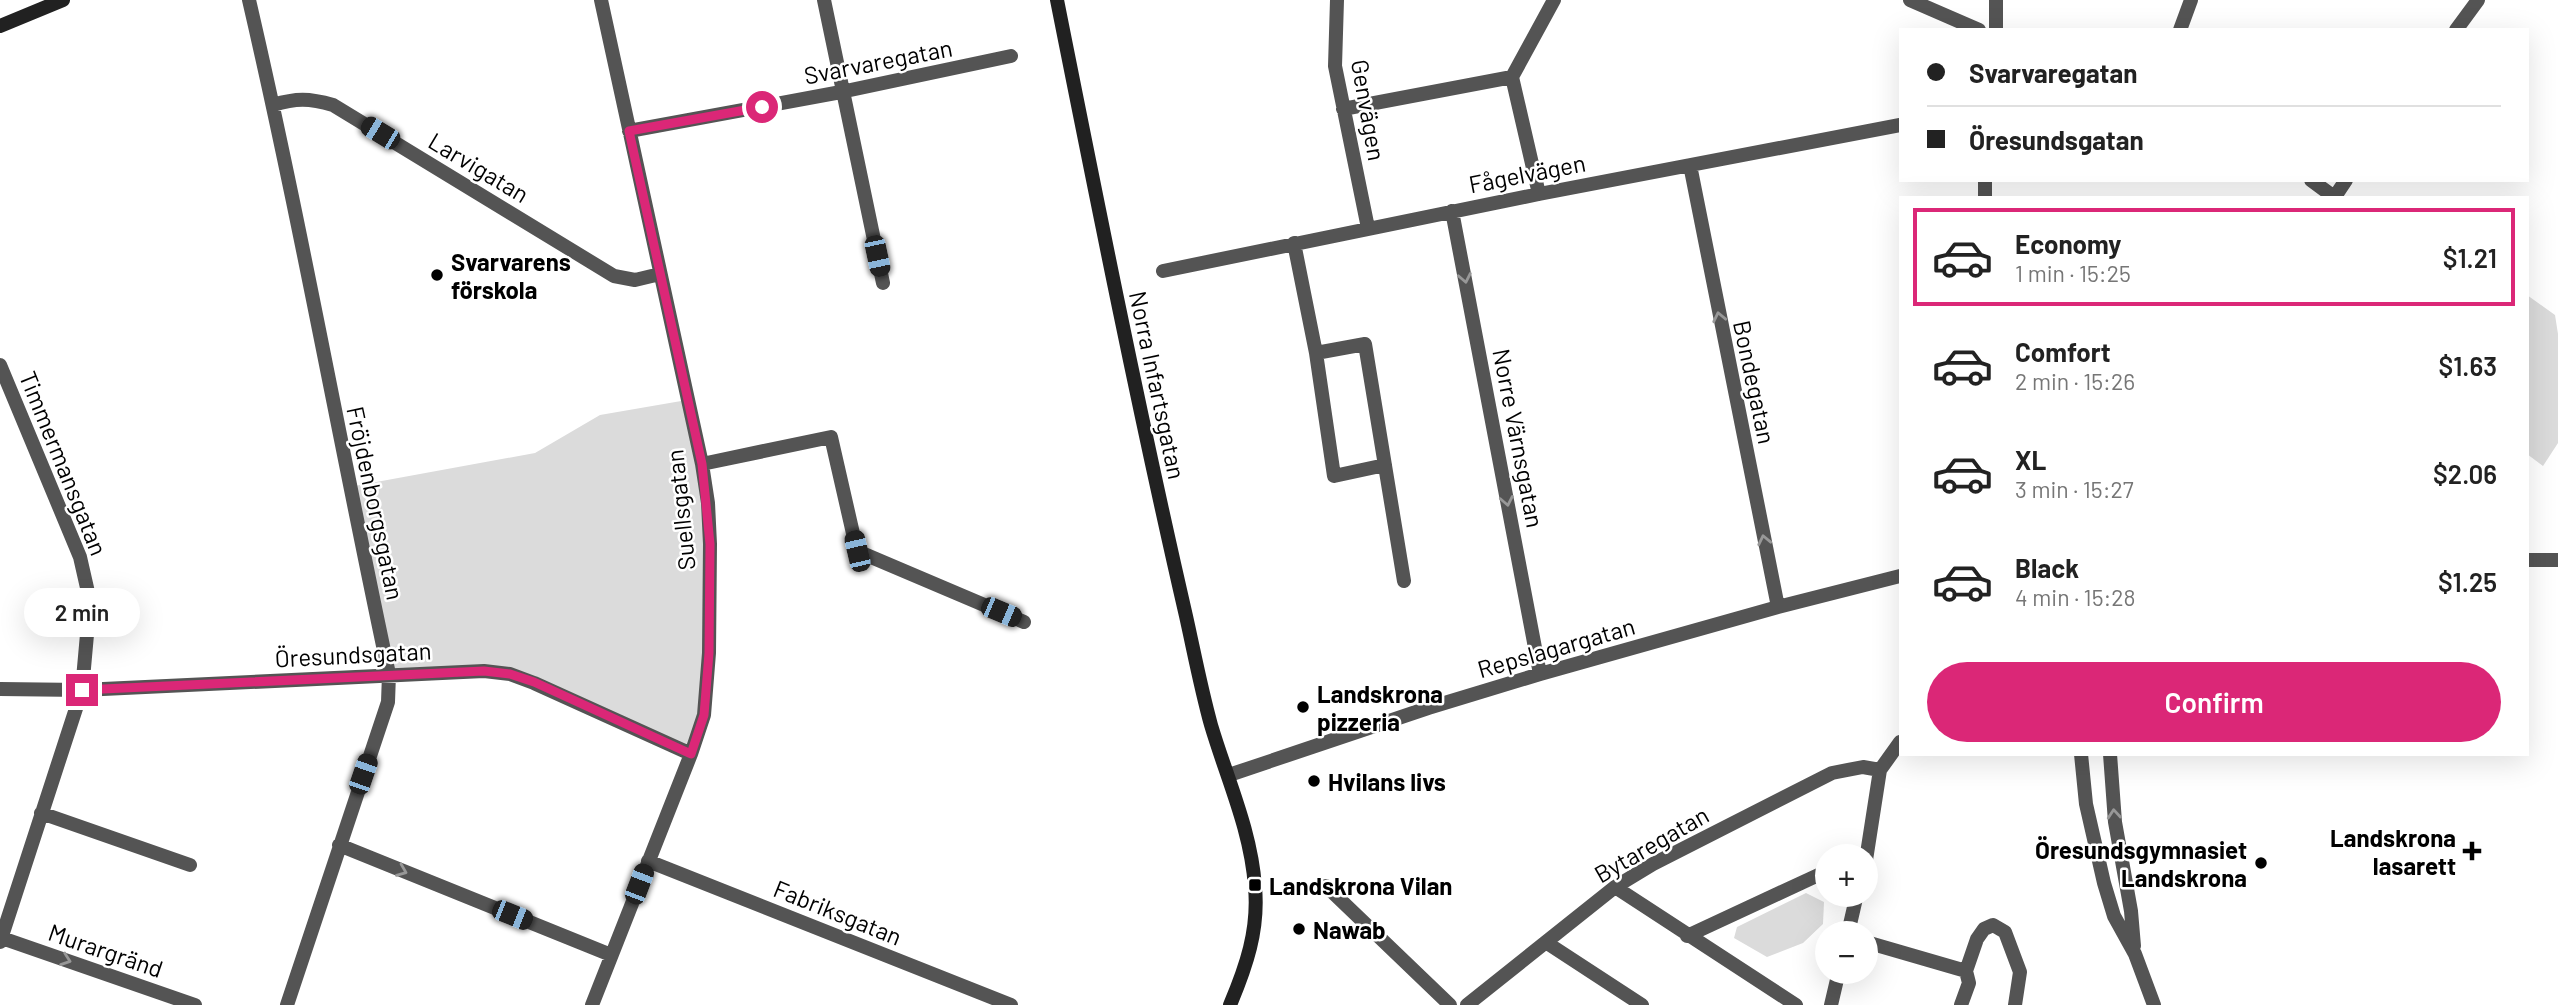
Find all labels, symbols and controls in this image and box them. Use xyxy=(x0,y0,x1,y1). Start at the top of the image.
street label: Svarvaregatan xyxy=(801,32,955,90)
street label: Genvägen xyxy=(1346,57,1392,163)
text: Svarvaregatan xyxy=(1969,57,2137,88)
route start xyxy=(746,91,778,123)
car xyxy=(357,113,404,153)
text: Öresundsgatan xyxy=(1969,124,2144,155)
street label: Larvigatan xyxy=(424,126,534,208)
street label: Fågelvägen xyxy=(1466,147,1588,199)
icon: car xyxy=(1931,226,1994,289)
text: Economy xyxy=(2015,228,2121,259)
car xyxy=(863,233,892,279)
text: $1.21 xyxy=(2443,242,2497,273)
place label: Svarvarens förskola xyxy=(451,247,571,304)
text: 1 min · 15:25 xyxy=(2015,259,2131,287)
marker: Svarvarens förskola xyxy=(429,267,445,283)
one-way arrow xyxy=(1456,272,1471,284)
street label: Norra Infartsgatan xyxy=(1124,288,1192,482)
one-way arrow xyxy=(1712,311,1727,323)
street label: Bondegatan xyxy=(1728,317,1782,447)
icon: car xyxy=(1931,334,1994,397)
text: Comfort xyxy=(2015,336,2111,367)
street label: Norre Värnsgatan xyxy=(1487,346,1551,530)
text: $1.63 xyxy=(2438,350,2497,381)
street label: Timmermansgatan xyxy=(14,367,114,559)
text: 2 min · 15:26 xyxy=(2015,367,2135,395)
street label: Fröjdenborgsgatan xyxy=(341,404,411,602)
icon: car xyxy=(1931,442,1994,505)
text: XL xyxy=(2015,444,2046,475)
street label: Suellsgatan xyxy=(659,448,701,572)
text: $2.06 xyxy=(2433,458,2497,489)
text: 3 min · 15:27 xyxy=(2015,475,2134,503)
one-way arrow xyxy=(1499,495,1514,507)
car xyxy=(843,528,872,574)
one-way arrow xyxy=(1758,534,1773,546)
icon: car xyxy=(1931,550,1994,613)
text: Black xyxy=(2015,552,2079,583)
text: $1.25 xyxy=(2438,566,2497,597)
text: 4 min · 15:28 xyxy=(2015,583,2136,611)
callout: 2 min xyxy=(24,588,140,638)
car xyxy=(978,594,1025,630)
text: 2 min xyxy=(55,598,109,626)
street label: Repslagargatan xyxy=(1474,611,1638,683)
street label: Öresundsgatan xyxy=(274,635,432,673)
button: Confirm xyxy=(1927,662,2501,742)
route end xyxy=(66,674,98,706)
place label: Landskrona pizzeria xyxy=(1317,679,1443,736)
marker: Landskrona pizzeria xyxy=(1295,699,1311,715)
car xyxy=(347,751,380,797)
place label: Hvilans livs xyxy=(1328,767,1446,796)
marker: Hvilans livs xyxy=(1306,773,1322,789)
street label: Bytaregatan xyxy=(1589,800,1713,888)
one-way arrow xyxy=(2107,808,2122,820)
place label: Landskrona lasarett xyxy=(2330,823,2456,880)
place label: Öresundsgymnasiet Landskrona xyxy=(2035,835,2247,892)
marker: Landskrona lasarett xyxy=(2462,841,2482,861)
map controls xyxy=(1815,844,1878,984)
button: + xyxy=(1815,844,1878,907)
marker: Öresundsgymnasiet Landskrona xyxy=(2253,855,2269,871)
car xyxy=(622,861,657,907)
one-way arrow xyxy=(394,863,407,877)
place label: Landskrona Vilan xyxy=(1269,871,1452,900)
street label: Fabriksgatan xyxy=(770,873,906,951)
marker: Landskrona Vilan xyxy=(1247,877,1263,893)
car xyxy=(489,897,536,933)
place label: Nawab xyxy=(1313,915,1386,944)
street label: Murargränd xyxy=(45,917,167,983)
marker: Nawab xyxy=(1291,921,1307,937)
button: − xyxy=(1815,921,1878,984)
one-way arrow xyxy=(59,952,72,966)

